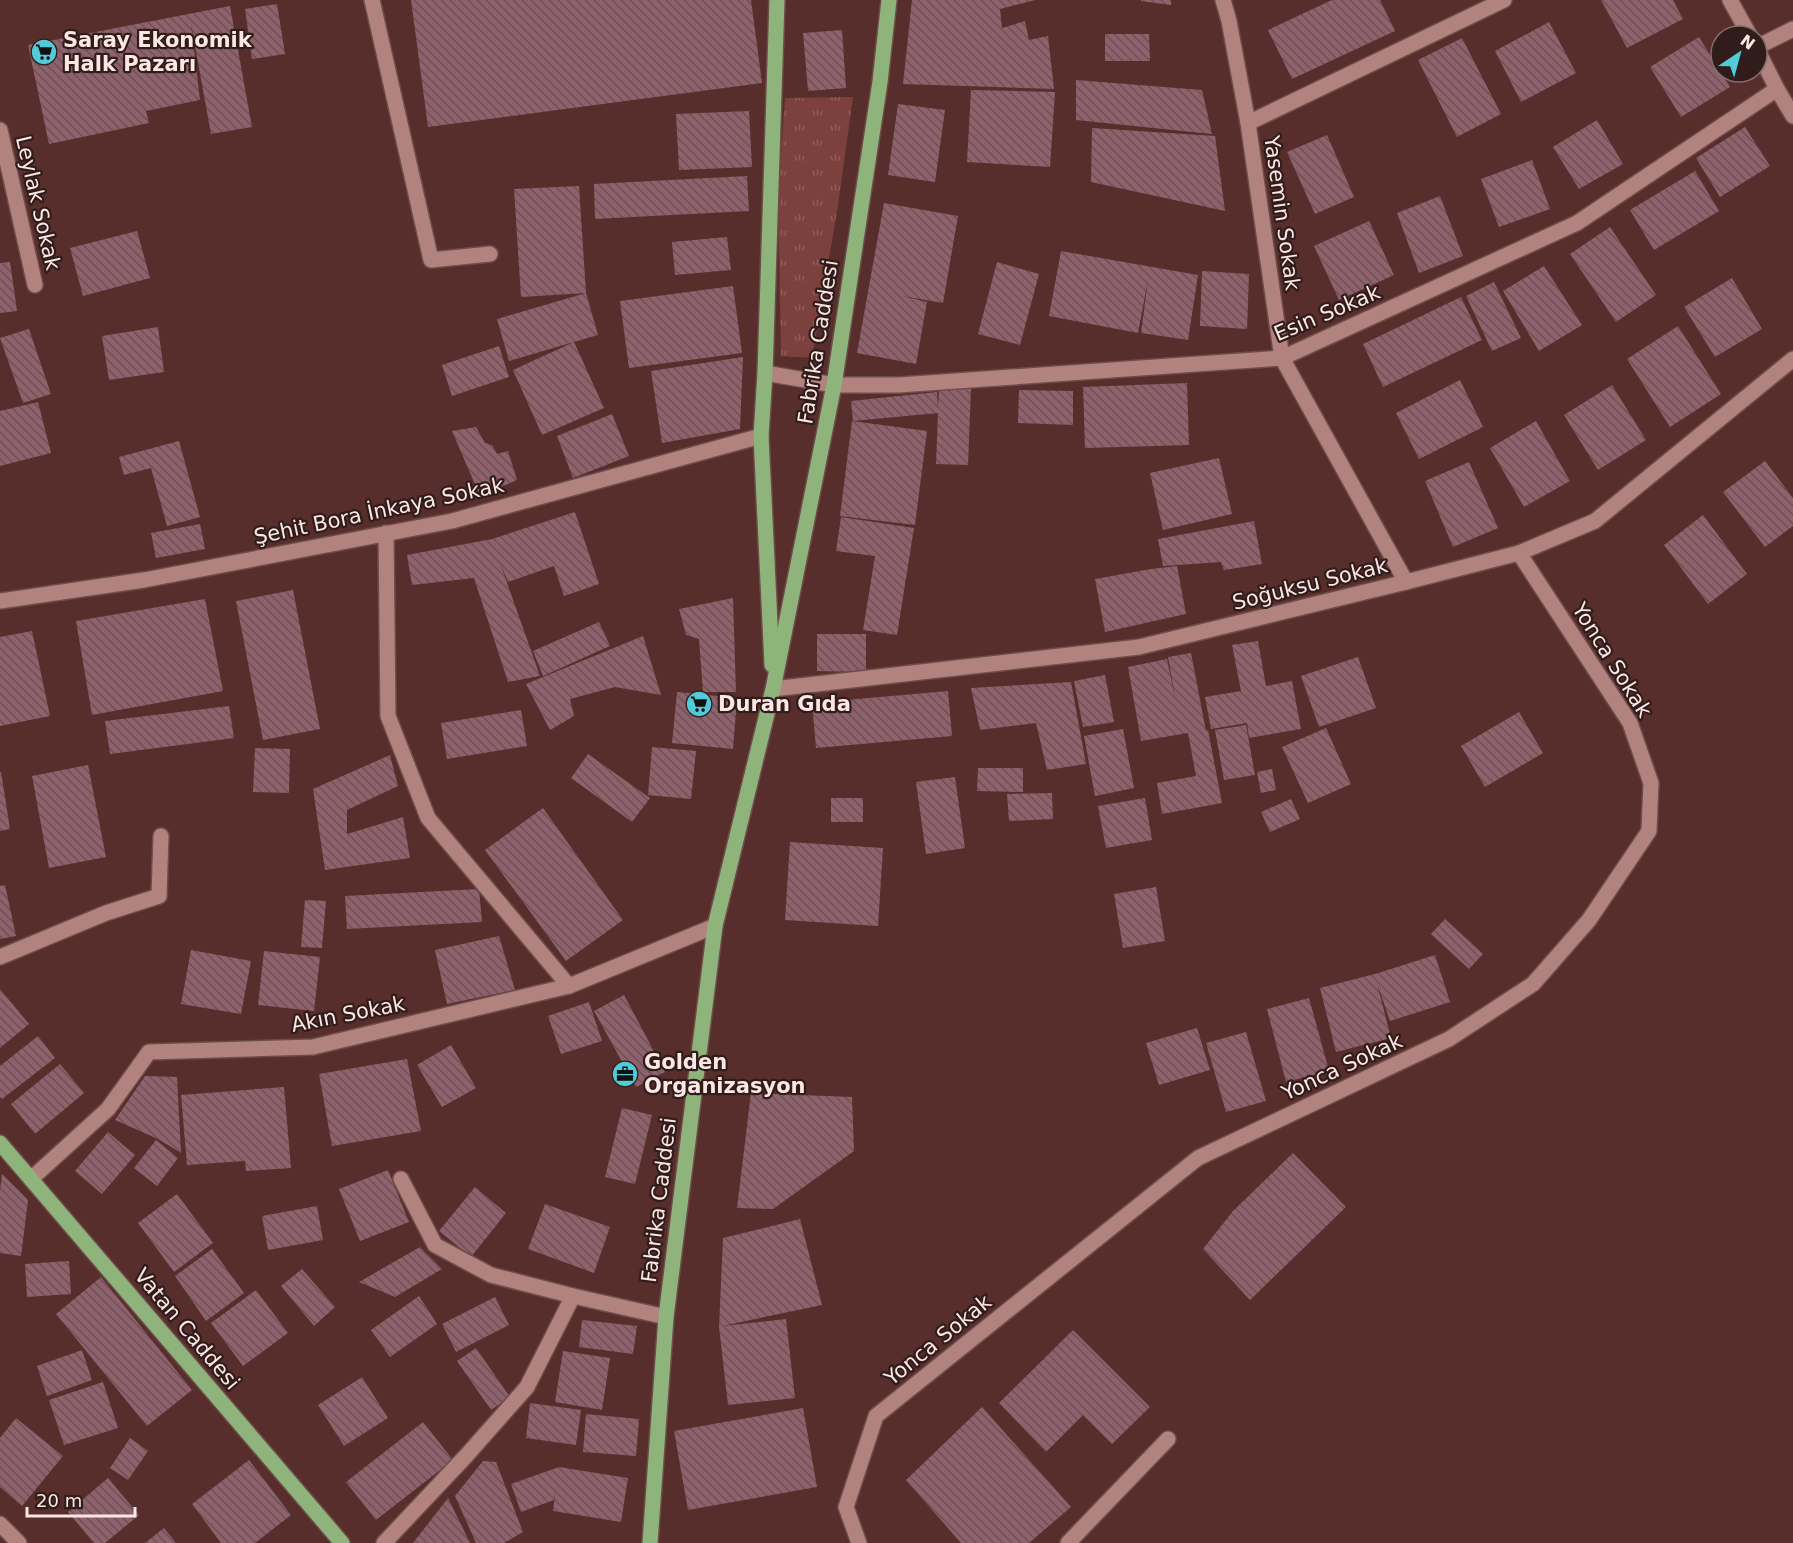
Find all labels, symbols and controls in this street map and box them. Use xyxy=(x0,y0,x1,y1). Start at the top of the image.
north arrow xyxy=(1709,24,1769,84)
place label: Saray Ekonomik Halk Pazarı xyxy=(63,28,253,76)
text: N xyxy=(1737,31,1759,54)
supermarket icon: Saray Ekonomik Halk Pazarı xyxy=(29,37,59,67)
street label: Leylak Sokak xyxy=(11,133,65,273)
street label: Yasemin Sokak xyxy=(1259,133,1305,293)
street label: Fabrika Caddesi xyxy=(793,258,843,426)
street label: Esin Sokak xyxy=(1270,280,1384,346)
street label: Şehit Bora İnkaya Sokak xyxy=(252,472,507,549)
street label: Soğuksu Sokak xyxy=(1230,553,1391,615)
street label: Yonca Sokak xyxy=(1567,598,1657,722)
supermarket icon: Duran Gıda xyxy=(684,689,714,719)
place label: Duran Gıda xyxy=(718,692,851,716)
street label: Akın Sokak xyxy=(289,991,408,1037)
street label: Yonca Sokak xyxy=(1277,1028,1407,1106)
place label: Golden Organizasyon xyxy=(644,1050,806,1098)
office icon: Golden Organizasyon xyxy=(610,1059,640,1089)
street label: Fabrika Caddesi xyxy=(637,1116,681,1284)
street label: Vatan Caddesi xyxy=(129,1264,245,1394)
street label: Yonca Sokak xyxy=(879,1289,997,1391)
scale bar xyxy=(27,1480,135,1518)
text: 20 m xyxy=(36,1490,82,1511)

